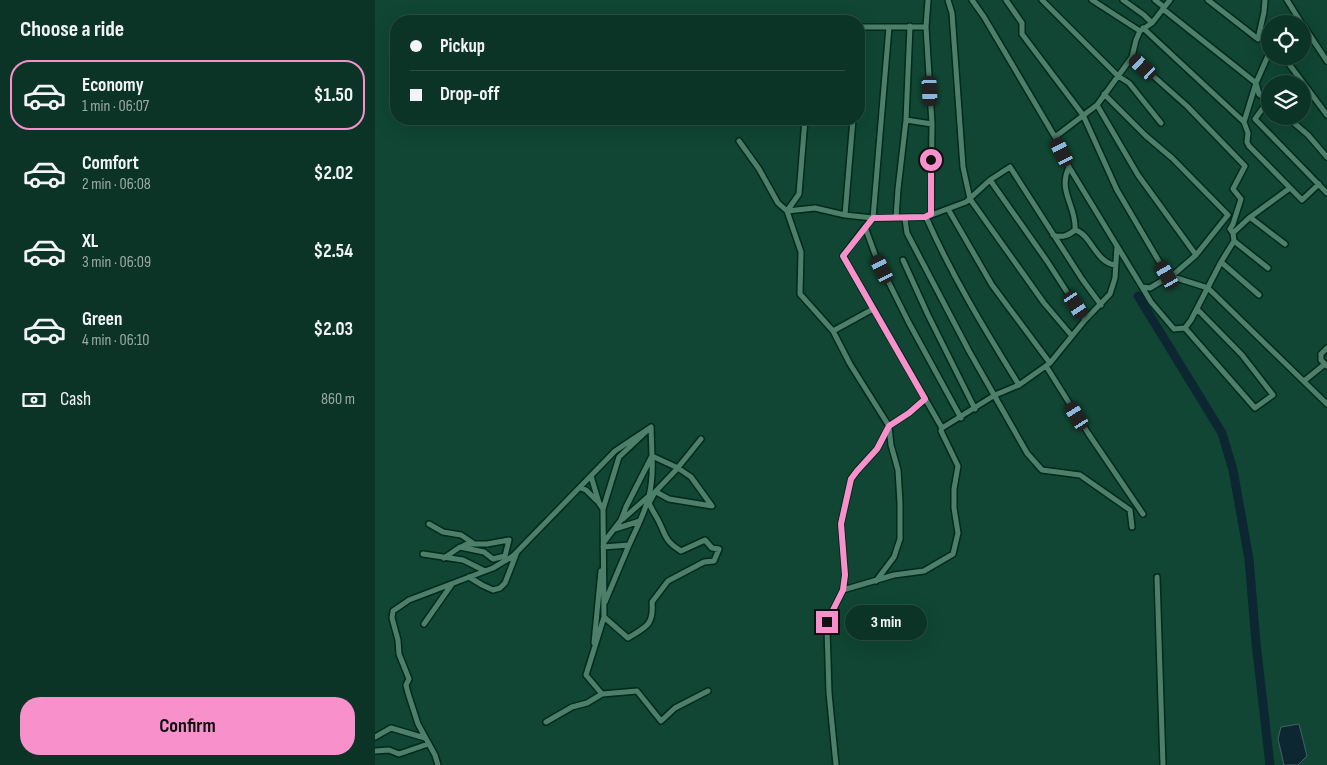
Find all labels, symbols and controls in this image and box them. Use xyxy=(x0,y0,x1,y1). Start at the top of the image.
map controls xyxy=(1261,15,1311,125)
button: locate xyxy=(1261,15,1311,65)
text: Choose a ride xyxy=(20,16,124,43)
text: Pickup xyxy=(440,35,485,58)
car xyxy=(1126,51,1159,83)
icon: car xyxy=(22,73,67,118)
text: Economy xyxy=(82,74,144,97)
button: layers xyxy=(1261,75,1311,125)
car xyxy=(921,76,938,106)
text: Drop-off xyxy=(440,83,500,106)
text: $1.50 xyxy=(314,84,353,107)
text: 1 min · 06:07 xyxy=(82,97,149,116)
car xyxy=(1048,135,1075,169)
route start xyxy=(920,149,942,171)
icon: car xyxy=(22,151,67,196)
text: Comfort xyxy=(82,152,139,175)
text: $2.02 xyxy=(314,162,353,185)
text: 2 min · 06:08 xyxy=(82,175,151,194)
icon: car xyxy=(22,229,67,274)
text: XL xyxy=(82,230,98,253)
text: $2.54 xyxy=(313,240,353,263)
car xyxy=(868,252,895,286)
text: 3 min · 06:09 xyxy=(82,253,151,272)
car xyxy=(1153,258,1180,292)
car xyxy=(1061,288,1090,322)
icon: car xyxy=(22,307,67,352)
text: Green xyxy=(82,308,122,331)
text: $2.03 xyxy=(314,318,353,341)
text: 4 min · 06:10 xyxy=(82,331,150,350)
icon: cash xyxy=(20,386,48,414)
text: Cash xyxy=(60,388,91,411)
text: 860 m xyxy=(321,390,355,409)
car xyxy=(1062,399,1091,433)
callout: 3 min xyxy=(845,604,927,640)
route end xyxy=(816,611,838,633)
text: 3 min xyxy=(871,613,901,632)
button: Confirm xyxy=(20,697,355,755)

